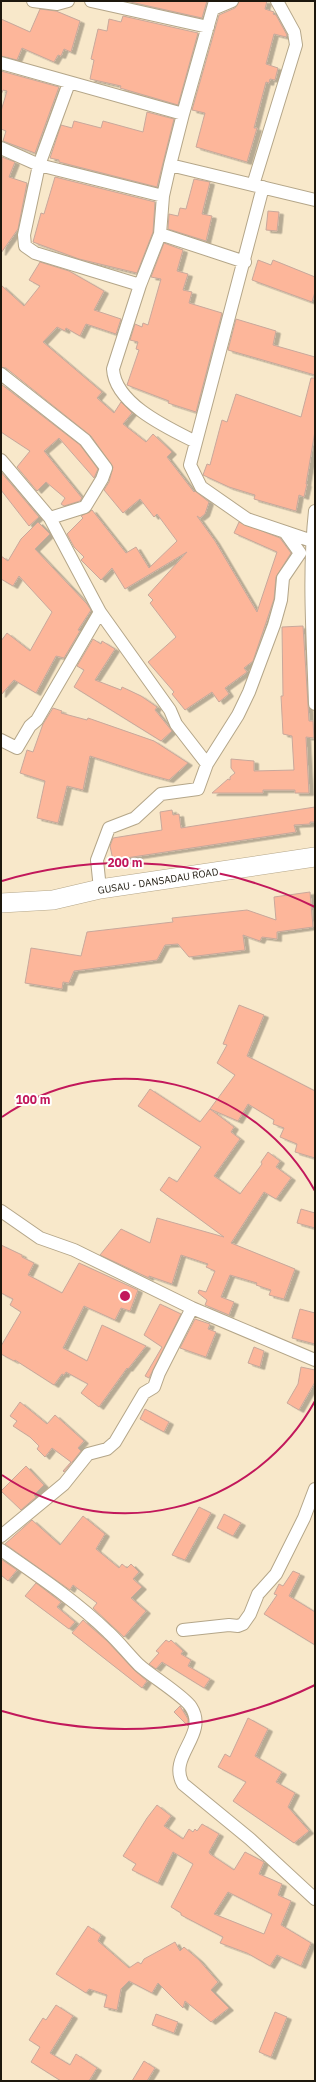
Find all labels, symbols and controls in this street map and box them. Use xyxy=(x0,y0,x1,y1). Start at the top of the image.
text: 200 m xyxy=(107,855,143,870)
street label: GUSAU - DANSADAU ROAD xyxy=(97,865,220,897)
text: 100 m xyxy=(15,1092,51,1107)
centre of rings xyxy=(118,1289,132,1303)

